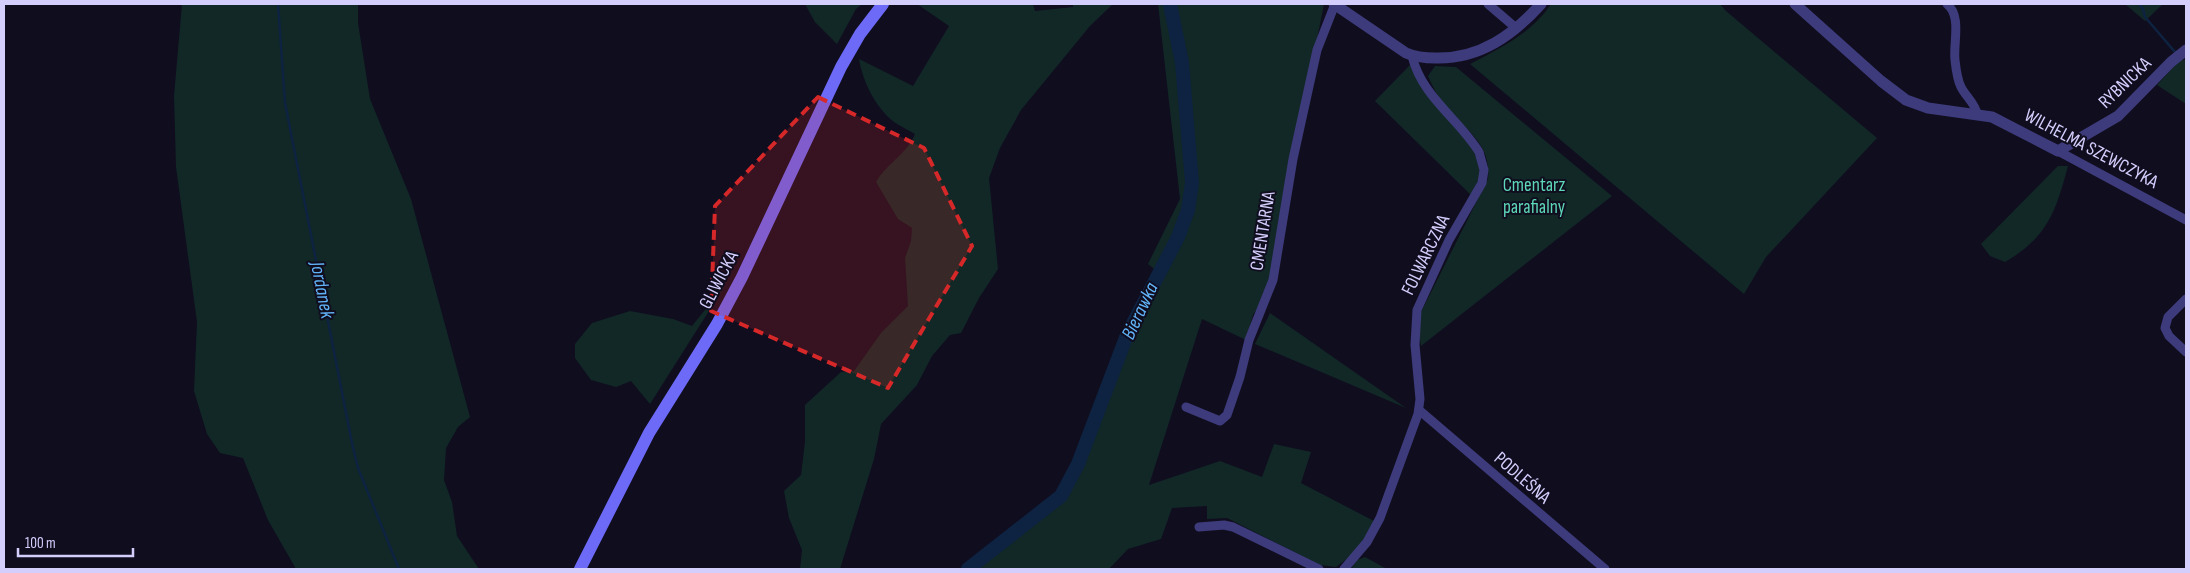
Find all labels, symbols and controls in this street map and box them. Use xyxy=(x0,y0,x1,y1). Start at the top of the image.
street label: RYBNICKA xyxy=(2094,52,2157,114)
street label: WILHELMA SZEWCZYKA xyxy=(2020,104,2163,194)
park label: Cmentarz parafialny xyxy=(1503,174,1566,219)
street label: CMENTARNA xyxy=(1245,189,1281,272)
street label: FOLWARCZNA xyxy=(1397,210,1456,299)
street label: GLIWICKA xyxy=(694,246,744,313)
water label: Jordanek xyxy=(305,259,339,321)
water label: Bierawka xyxy=(1116,279,1164,343)
street label: PODLEŚNA xyxy=(1489,447,1556,509)
scale bar xyxy=(18,526,132,558)
text: 100 m xyxy=(25,534,56,553)

